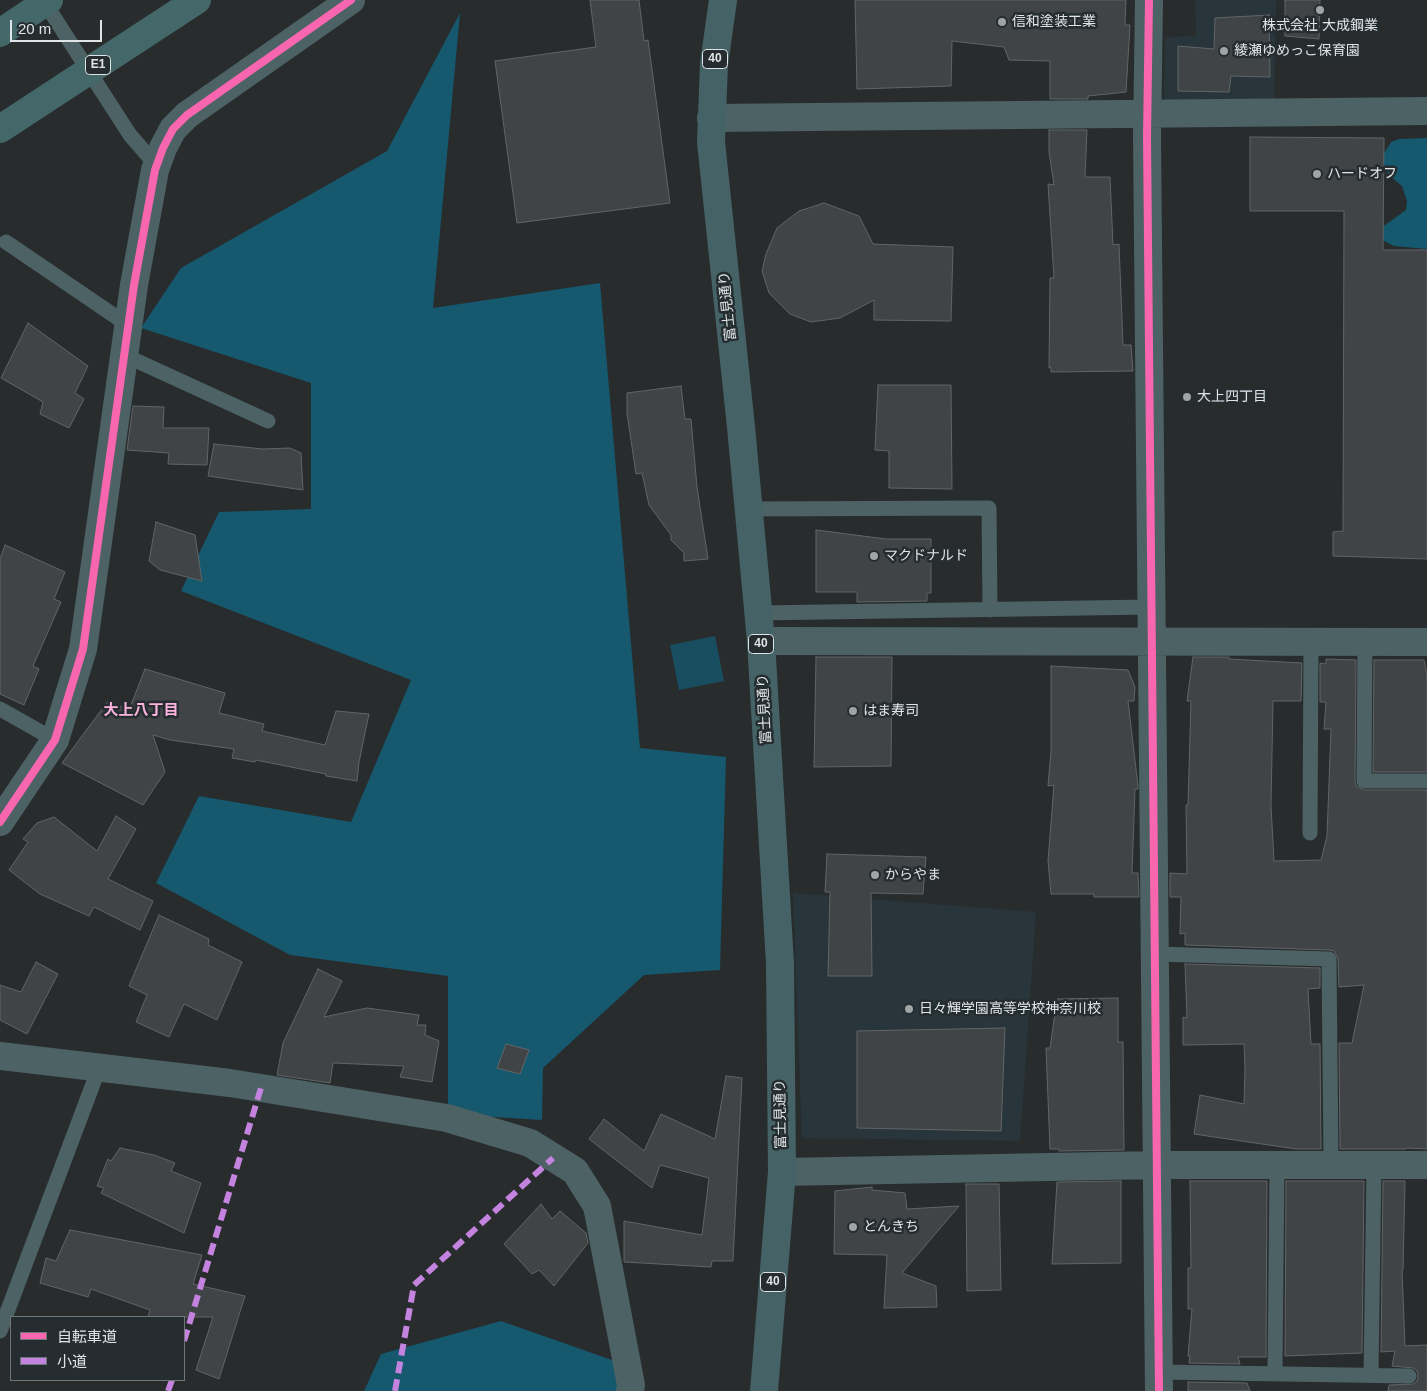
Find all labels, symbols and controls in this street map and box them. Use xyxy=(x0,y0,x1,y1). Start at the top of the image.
marker: 株式会社 大成鋼業 xyxy=(1314,4,1326,16)
scale bar xyxy=(12,10,105,42)
place label: 信和塗装工業 xyxy=(1012,14,1096,30)
marker: 信和塗装工業 xyxy=(996,16,1008,28)
place label: 株式会社 大成鋼業 xyxy=(1262,18,1378,34)
text: 20 m xyxy=(18,20,51,37)
place label: 綾瀬ゆめっこ保育園 xyxy=(1234,43,1360,59)
marker: 綾瀬ゆめっこ保育園 xyxy=(1218,45,1230,57)
road number: 40 xyxy=(702,50,728,68)
road number: E1 xyxy=(86,56,110,74)
place label: ハードオフ xyxy=(1327,166,1397,182)
marker: ハードオフ xyxy=(1311,168,1323,180)
street label: 富士見通り xyxy=(716,270,740,342)
place label: 大上四丁目 xyxy=(1197,389,1267,405)
marker: 大上四丁目 xyxy=(1181,391,1193,403)
place label: マクドナルド xyxy=(884,548,968,564)
marker: マクドナルド xyxy=(868,550,880,562)
road number: 40 xyxy=(748,634,774,654)
street label: 富士見通り xyxy=(755,674,775,744)
district label: 大上八丁目 xyxy=(104,702,178,720)
place label: はま寿司 xyxy=(863,703,919,719)
marker: はま寿司 xyxy=(847,705,859,717)
place label: からやま xyxy=(885,867,941,883)
marker: からやま xyxy=(869,869,881,881)
place label: 日々輝学園高等学校神奈川校 xyxy=(919,1001,1101,1017)
marker: 日々輝学園高等学校神奈川校 xyxy=(903,1003,915,1015)
street label: 富士見通り xyxy=(772,1079,790,1149)
place label: とんきち xyxy=(863,1219,919,1235)
marker: とんきち xyxy=(847,1221,859,1233)
road number: 40 xyxy=(760,1272,786,1291)
legend xyxy=(10,1316,185,1381)
text: 自転車道 xyxy=(57,1328,117,1345)
text: 小道 xyxy=(57,1353,87,1370)

